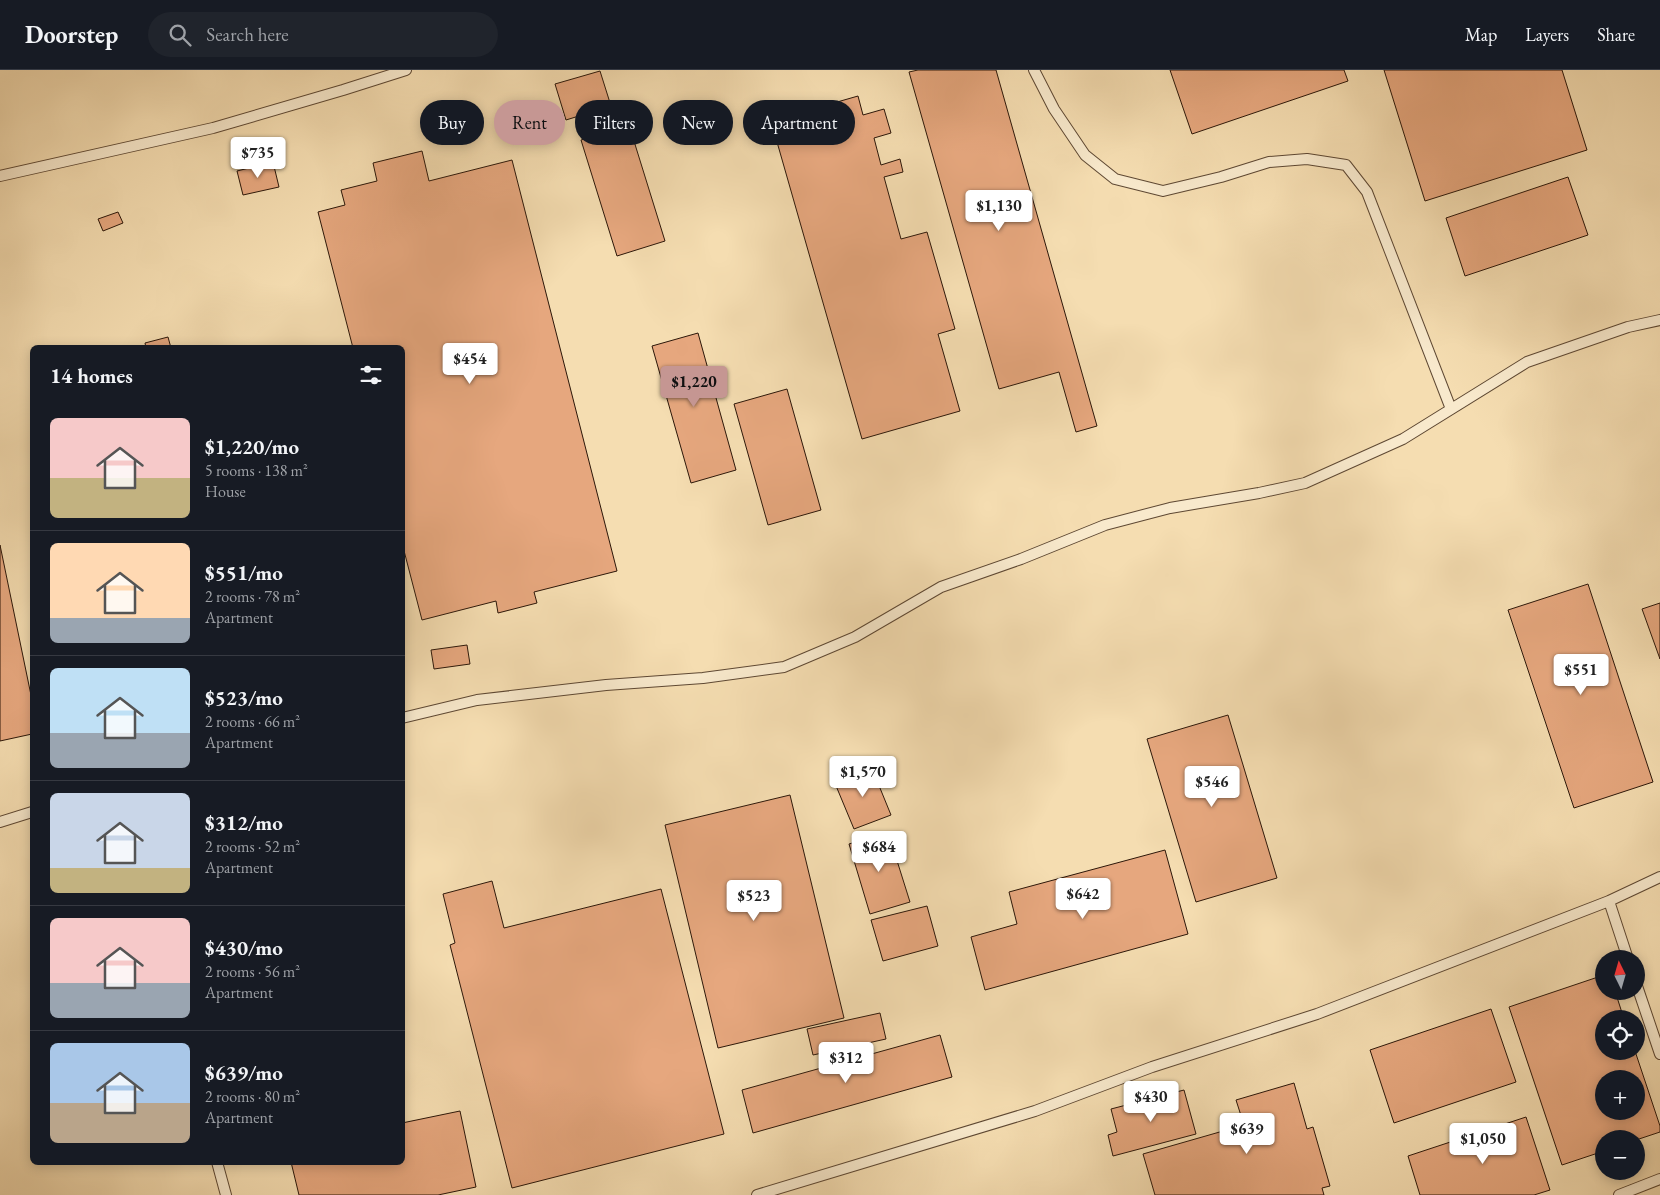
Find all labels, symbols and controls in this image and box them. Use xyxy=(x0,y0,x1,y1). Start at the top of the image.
search box xyxy=(148,12,498,57)
text: Doorstep xyxy=(25,19,118,50)
icon: search xyxy=(166,21,194,49)
text: Search here xyxy=(206,22,289,47)
text: Map xyxy=(1465,23,1497,46)
text: Layers xyxy=(1525,23,1569,46)
text: Share xyxy=(1597,23,1635,46)
chip: Buy xyxy=(420,100,484,145)
chip: Rent xyxy=(494,100,565,145)
chip: Filters xyxy=(575,100,653,145)
chip: New xyxy=(663,100,733,145)
chip: Apartment xyxy=(743,100,855,145)
pin: $735 xyxy=(228,136,288,179)
text: $735 xyxy=(242,142,274,163)
pin: $1,130 xyxy=(958,190,1040,232)
text: $1,130 xyxy=(976,195,1022,216)
pin: $454 xyxy=(440,342,500,385)
text: $454 xyxy=(454,348,486,369)
icon: filters xyxy=(357,361,385,389)
text: 14 homes xyxy=(50,362,133,389)
pin: $1,220 xyxy=(653,366,735,408)
text: $1,220 xyxy=(671,371,717,392)
text: $1,220/mo xyxy=(205,433,299,460)
icon: home xyxy=(90,438,150,498)
text: 5 rooms · 138 m² xyxy=(205,460,308,481)
text: House xyxy=(205,481,246,502)
text: $551/mo xyxy=(205,559,283,586)
icon: home xyxy=(90,563,150,623)
text: 2 rooms · 78 m² xyxy=(205,586,300,607)
text: Apartment xyxy=(205,607,273,628)
pin: $551 xyxy=(1551,654,1611,696)
text: $551 xyxy=(1565,659,1597,680)
text: $523/mo xyxy=(205,684,283,711)
icon: home xyxy=(90,688,150,748)
text: 2 rooms · 66 m² xyxy=(205,711,300,732)
text: Apartment xyxy=(205,732,273,753)
pin: $1,570 xyxy=(822,756,904,798)
text: $1,570 xyxy=(840,761,886,782)
pin: $546 xyxy=(1182,766,1242,808)
text: $546 xyxy=(1196,771,1228,792)
text: $312/mo xyxy=(205,809,283,836)
icon: home xyxy=(90,813,150,873)
pin: $684 xyxy=(849,830,909,873)
text: 2 rooms · 52 m² xyxy=(205,836,300,857)
text: $684 xyxy=(863,836,895,857)
text: Apartment xyxy=(205,857,273,878)
pin: $642 xyxy=(1053,878,1113,920)
pin: $523 xyxy=(724,880,784,922)
text: $642 xyxy=(1067,883,1099,904)
text: $523 xyxy=(738,885,770,906)
text: $430/mo xyxy=(205,934,283,961)
icon: home xyxy=(90,938,150,998)
north arrow xyxy=(1595,950,1645,1000)
map controls xyxy=(1595,950,1645,1180)
text: 2 rooms · 56 m² xyxy=(205,961,300,982)
text: Apartment xyxy=(205,982,273,1003)
button: locate xyxy=(1595,1010,1645,1060)
pin: $312 xyxy=(816,1042,876,1084)
text: $312 xyxy=(830,1047,862,1068)
text: $639/mo xyxy=(205,1059,283,1086)
icon: home xyxy=(90,1063,150,1123)
button: + xyxy=(1595,1070,1645,1120)
pin: $430 xyxy=(1121,1080,1181,1123)
text: 2 rooms · 80 m² xyxy=(205,1086,300,1107)
text: $430 xyxy=(1135,1086,1167,1107)
text: Apartment xyxy=(205,1107,273,1128)
pin: $639 xyxy=(1217,1112,1277,1155)
text: $639 xyxy=(1231,1118,1263,1139)
pin: $1,050 xyxy=(1442,1122,1524,1165)
text: $1,050 xyxy=(1460,1128,1506,1149)
button: − xyxy=(1595,1130,1645,1180)

